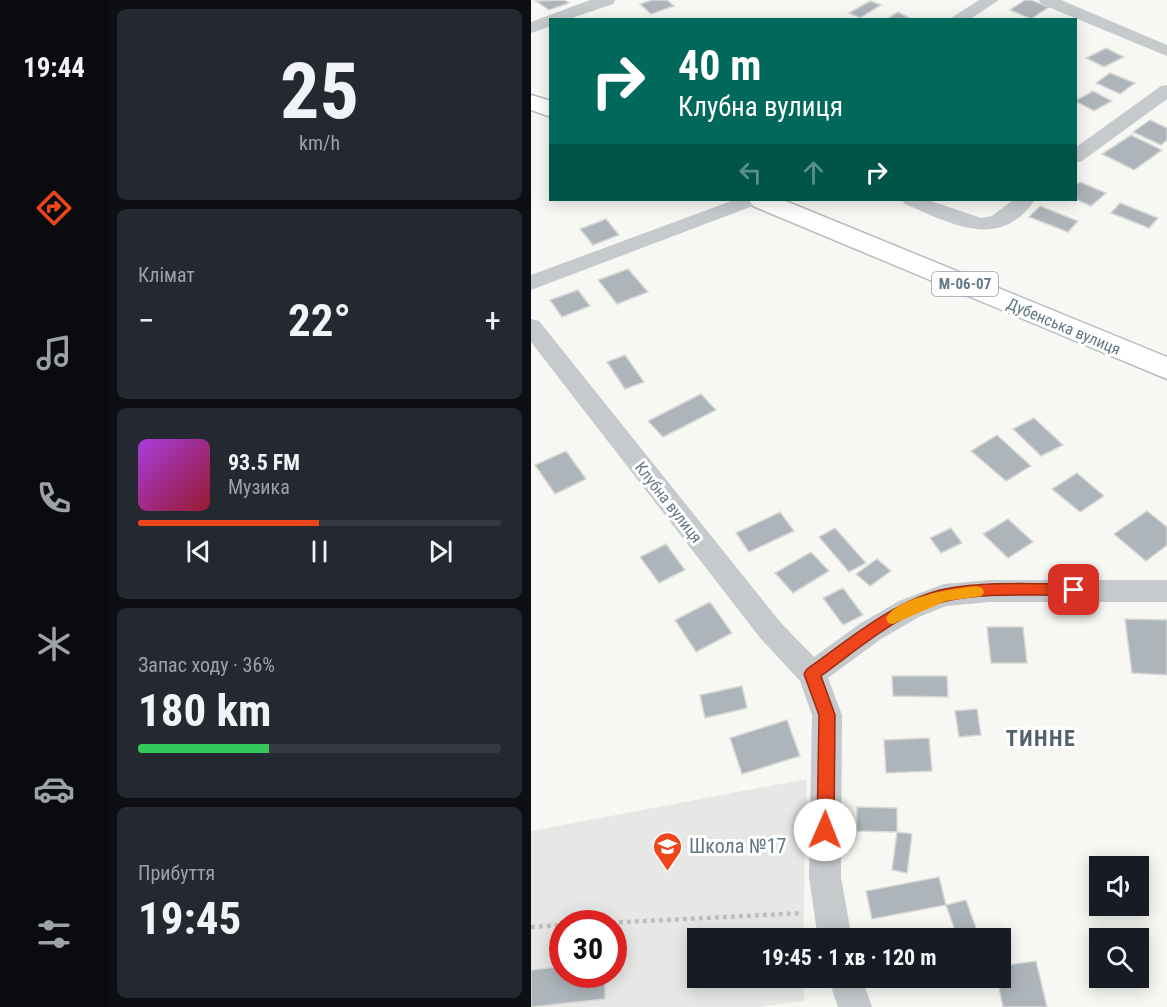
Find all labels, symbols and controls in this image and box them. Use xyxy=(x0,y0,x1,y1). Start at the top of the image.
text: 40 m xyxy=(678,41,761,90)
icon: right xyxy=(579,42,657,120)
text: 25 xyxy=(280,46,359,137)
text: 19:44 xyxy=(23,52,85,84)
text: Клубна вулиця xyxy=(678,91,843,123)
text: km/h xyxy=(299,131,340,155)
icon: left xyxy=(734,156,767,189)
icon: ahead xyxy=(797,156,830,189)
icon: right xyxy=(860,156,893,189)
icon: directions xyxy=(33,187,75,229)
text: Клімат xyxy=(138,263,195,287)
road number: М-06-07 xyxy=(932,272,998,296)
text: 22° xyxy=(288,294,351,347)
street label: Дубенська вулиця xyxy=(1004,294,1123,359)
text: − xyxy=(138,301,155,340)
text: + xyxy=(485,301,501,340)
icon: music xyxy=(33,332,75,374)
text: 93.5 FM xyxy=(228,450,300,475)
street label: Клубна вулиця xyxy=(631,458,706,547)
text: Музика xyxy=(228,475,290,499)
icon: phone xyxy=(33,477,75,519)
icon: previous xyxy=(182,535,215,568)
icon: pause xyxy=(303,535,336,568)
icon: next xyxy=(424,535,457,568)
pin xyxy=(1048,564,1099,615)
icon: arrive xyxy=(1057,573,1090,606)
icon: climate xyxy=(33,623,75,665)
text: Запас ходу · 36% xyxy=(138,653,275,677)
text: 180 km xyxy=(138,684,271,737)
district label: ТИННЕ xyxy=(1006,726,1076,751)
icon: car xyxy=(33,768,75,810)
position arrow xyxy=(793,798,857,862)
school or university icon: Школа №17 xyxy=(652,830,684,872)
place label: Школа №17 xyxy=(689,834,786,858)
map controls xyxy=(1089,856,1149,988)
button: sound xyxy=(1089,856,1149,916)
text: Прибуття xyxy=(138,861,215,885)
text: 19:45 xyxy=(138,892,241,945)
speed limit sign: 30 xyxy=(549,910,627,988)
icon: filters xyxy=(33,913,75,955)
button: search xyxy=(1089,928,1149,988)
text: 19:45 · 1 хв · 120 m xyxy=(761,945,937,970)

